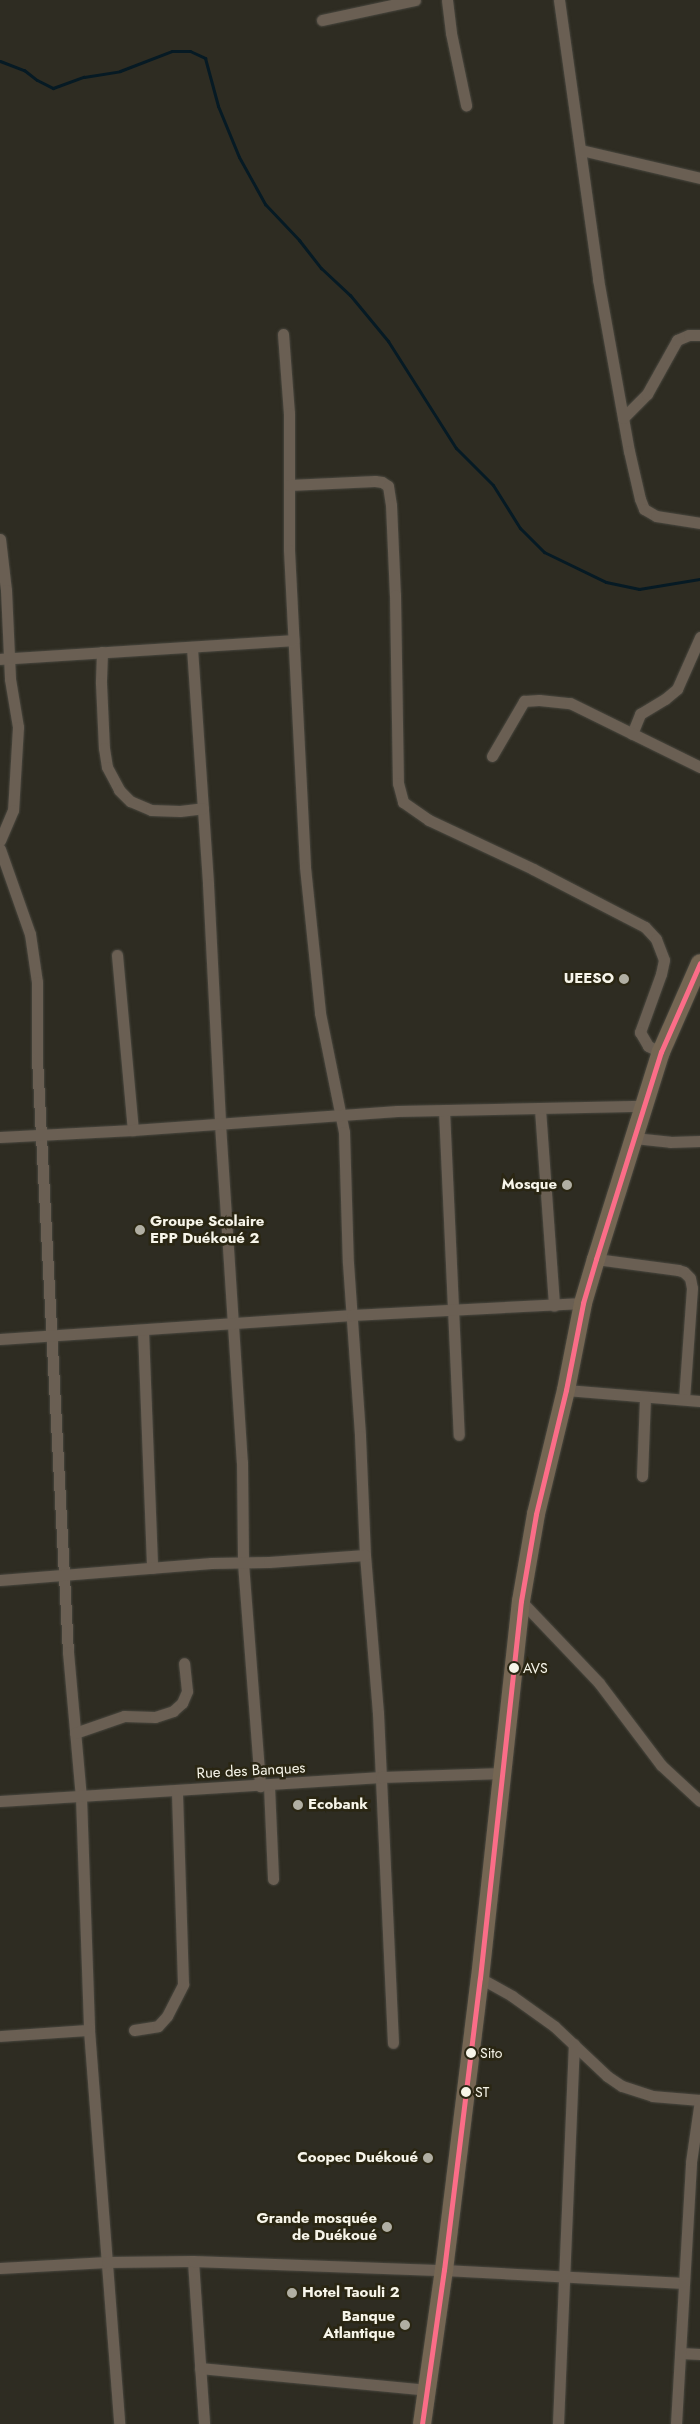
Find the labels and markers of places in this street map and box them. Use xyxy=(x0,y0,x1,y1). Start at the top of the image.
place label: UEESO xyxy=(564,970,614,988)
marker: UEESO xyxy=(618,973,630,985)
place label: Mosque xyxy=(501,1176,557,1194)
marker: Mosque xyxy=(561,1179,573,1191)
place label: Groupe Scolaire EPP Duékoué 2 xyxy=(150,1212,264,1247)
marker: Groupe Scolaire EPP Duékoué 2 xyxy=(134,1224,146,1236)
place label: AVS xyxy=(523,1660,548,1676)
marker: AVS xyxy=(509,1663,519,1673)
place label: Ecobank xyxy=(308,1796,368,1814)
marker: Ecobank xyxy=(292,1799,304,1811)
place label: Sito xyxy=(480,2045,502,2061)
marker: Sito xyxy=(466,2048,476,2058)
place label: ST xyxy=(475,2084,489,2100)
marker: ST xyxy=(461,2087,471,2097)
place label: Coopec Duékoué xyxy=(297,2149,418,2167)
marker: Coopec Duékoué xyxy=(422,2152,434,2164)
place label: Grande mosquée de Duékoué xyxy=(257,2209,377,2244)
marker: Grande mosquée de Duékoué xyxy=(381,2221,393,2233)
place label: Hotel Taouli 2 xyxy=(302,2284,400,2302)
marker: Hotel Taouli 2 xyxy=(286,2287,298,2299)
place label: Banque Atlantique xyxy=(323,2307,395,2342)
marker: Banque Atlantique xyxy=(399,2319,411,2331)

